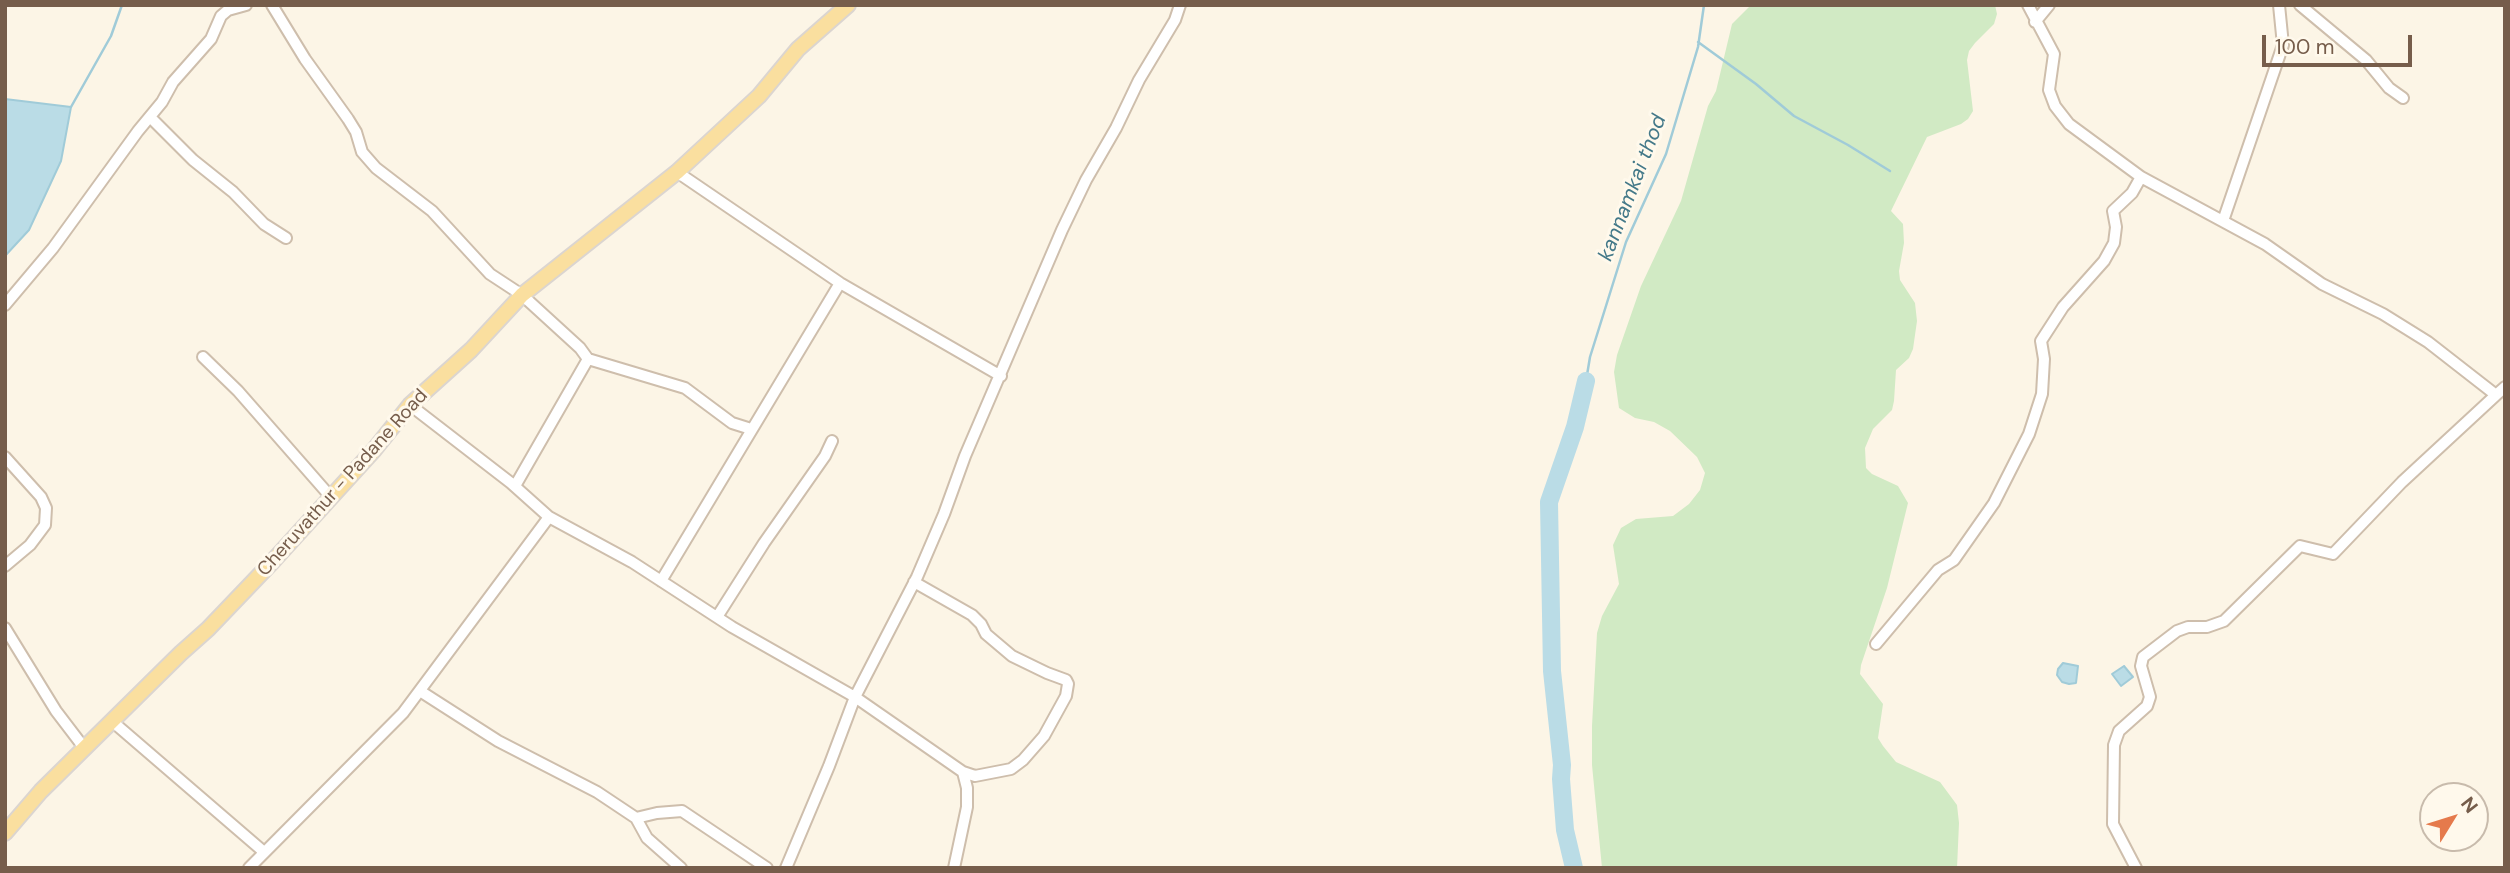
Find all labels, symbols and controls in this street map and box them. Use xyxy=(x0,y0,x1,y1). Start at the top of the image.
scale bar xyxy=(2265,21,2416,65)
text: 100 m xyxy=(2275,33,2335,61)
water label: kannamkai thod xyxy=(1594,111,1672,265)
street label: Cheruvathur - Padane Road xyxy=(253,385,433,581)
north arrow xyxy=(2419,782,2489,852)
text: N xyxy=(2455,792,2483,818)

